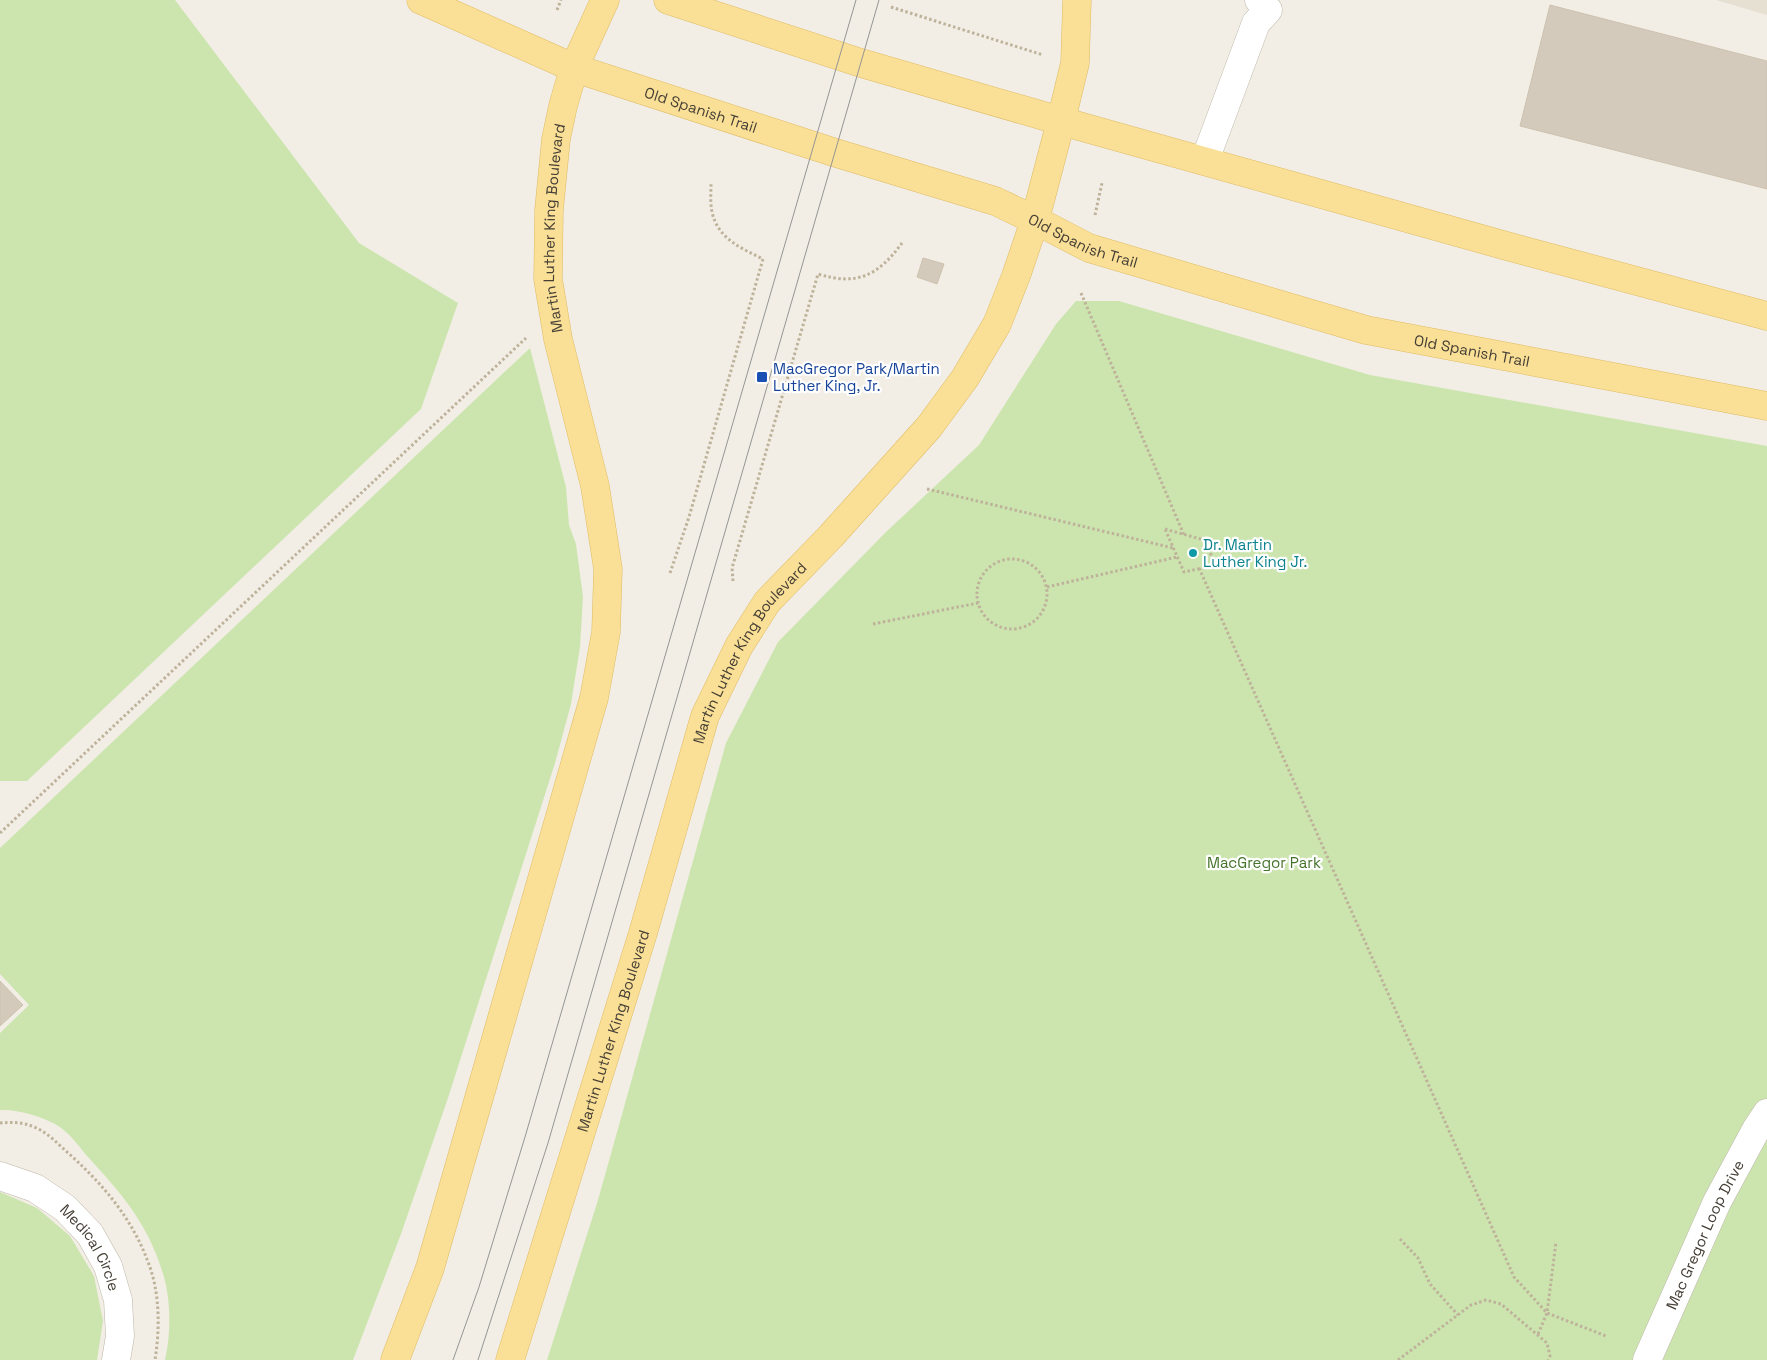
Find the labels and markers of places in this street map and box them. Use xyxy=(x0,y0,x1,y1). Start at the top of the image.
place label: MacGregor Park/Martin Luther King, Jr. xyxy=(773,359,940,395)
marker: MacGregor Park/Martin Luther King, Jr. xyxy=(755,370,769,384)
place label: Dr. Martin Luther King Jr. xyxy=(1203,535,1307,571)
marker: Dr. Martin Luther King Jr. xyxy=(1187,547,1199,559)

